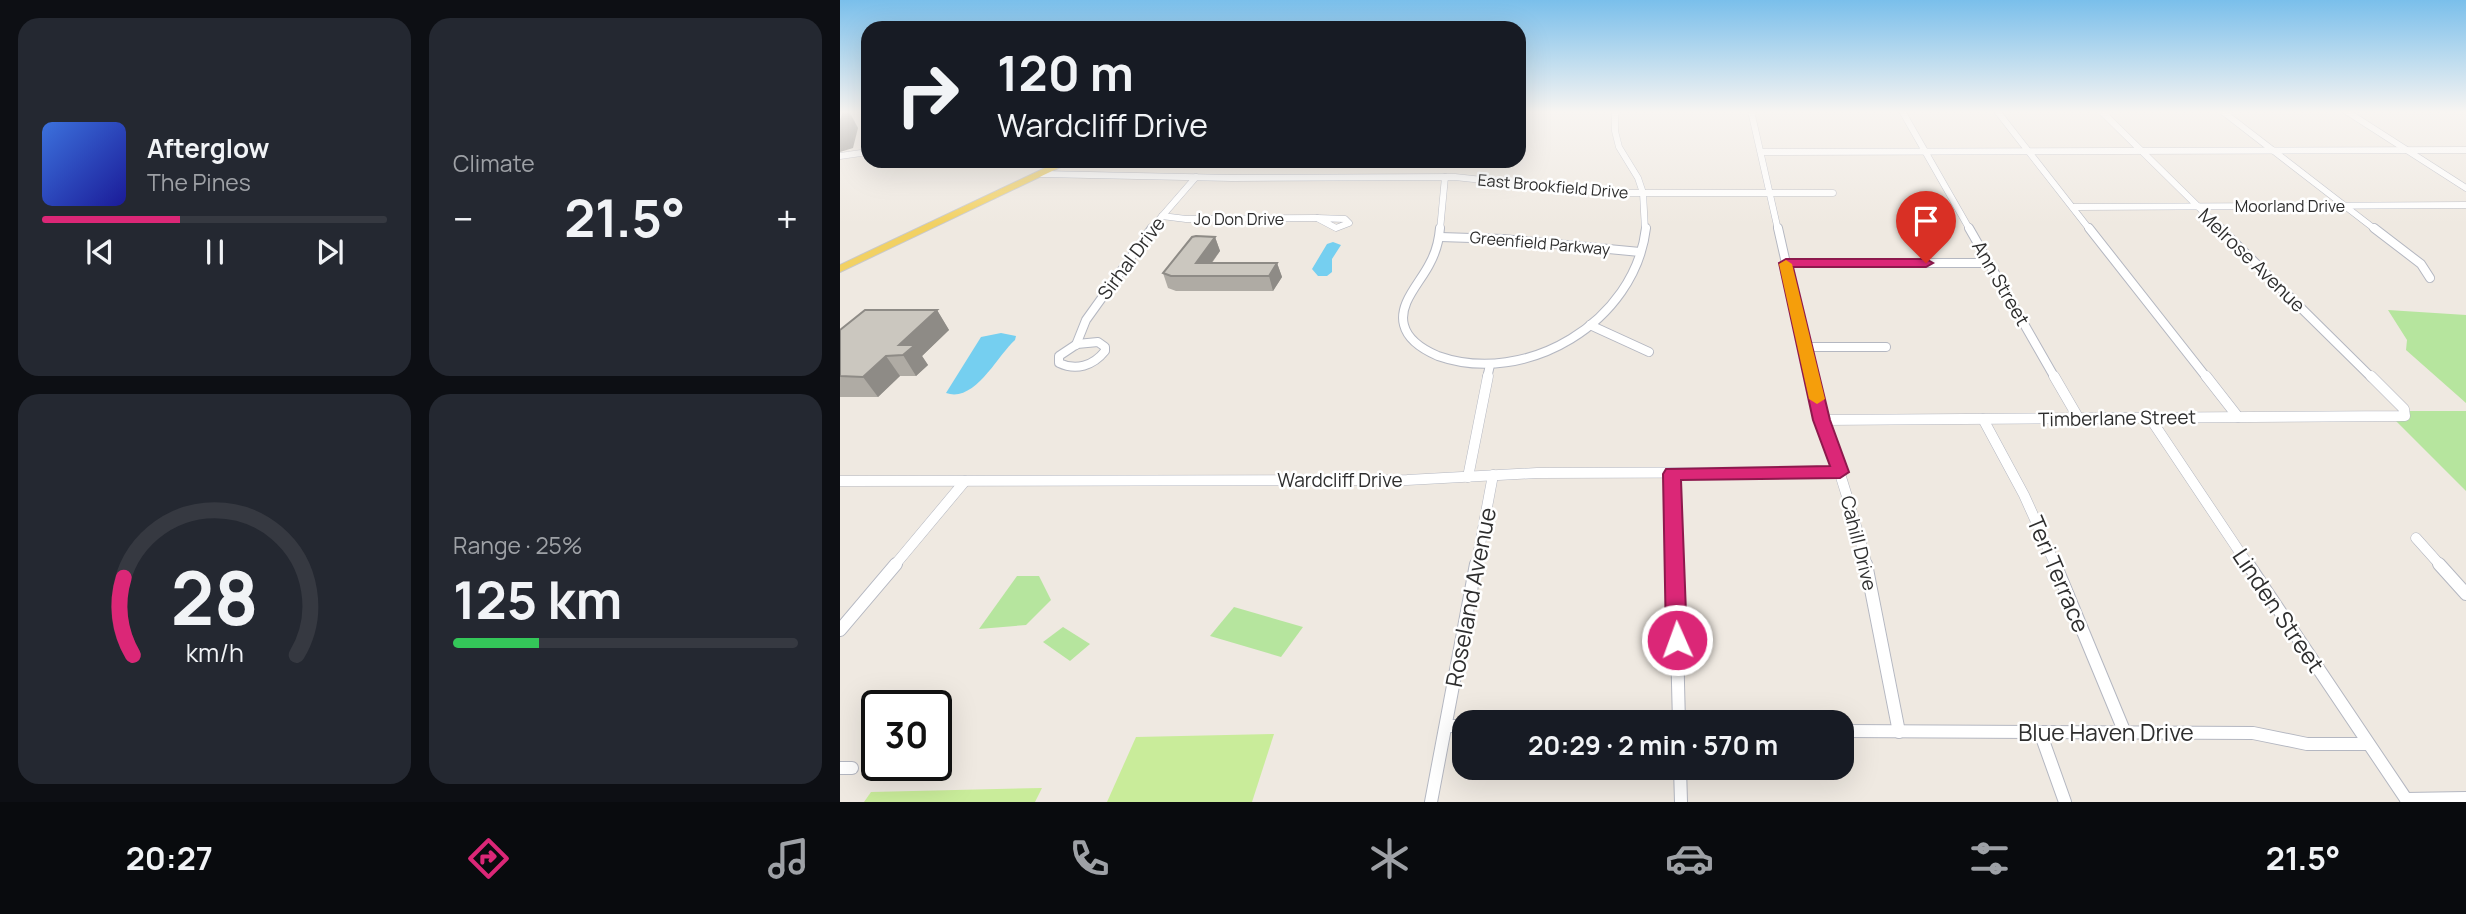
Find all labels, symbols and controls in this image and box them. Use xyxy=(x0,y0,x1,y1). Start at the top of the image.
text: 120 m xyxy=(997,39,1134,106)
icon: right xyxy=(882,49,973,140)
text: Wardcliff Drive xyxy=(997,103,1208,147)
text: Afterglow xyxy=(147,130,269,166)
text: Climate xyxy=(453,147,535,179)
text: The Pines xyxy=(147,166,251,198)
street label: East Brookfield Drive xyxy=(1477,168,1629,204)
text: 21.5° xyxy=(564,182,685,253)
pin xyxy=(1896,191,1956,263)
text: − xyxy=(453,192,474,244)
text: + xyxy=(776,192,798,244)
street label: Moorland Drive xyxy=(2235,195,2345,217)
icon: arrive xyxy=(1907,202,1945,240)
street label: Melrose Avenue xyxy=(2193,202,2311,318)
street label: Jo Don Drive xyxy=(1194,208,1284,230)
street label: Sirhal Drive xyxy=(1091,211,1171,305)
street label: Greenfield Parkway xyxy=(1469,226,1612,260)
icon: previous xyxy=(81,233,119,271)
icon: pause xyxy=(196,233,234,271)
icon: next xyxy=(311,233,349,271)
street label: Ann Street xyxy=(1966,236,2036,330)
street label: Timberlane Street xyxy=(2038,404,2196,432)
street label: Wardcliff Drive xyxy=(1277,467,1403,493)
street label: Cahill Drive xyxy=(1835,493,1883,593)
street label: Roseland Avenue xyxy=(1437,505,1503,689)
street label: Teri Terrace xyxy=(2020,511,2098,637)
text: Range · 25% xyxy=(453,529,583,561)
street label: Linden Street xyxy=(2226,542,2332,678)
text: 28 xyxy=(171,547,258,647)
text: 125 km xyxy=(453,564,622,635)
position arrow xyxy=(1640,603,1714,677)
text: km/h xyxy=(185,635,244,670)
speed limit sign: 30 xyxy=(861,690,952,781)
street label: Blue Haven Drive xyxy=(2018,716,2194,748)
text: 20:29 · 2 min · 570 m xyxy=(1528,727,1778,763)
icon: directions xyxy=(464,834,513,883)
icon: music xyxy=(764,834,813,883)
icon: phone xyxy=(1065,834,1114,883)
icon: climate xyxy=(1365,834,1414,883)
icon: car xyxy=(1665,834,1714,883)
icon: filters xyxy=(1965,834,2014,883)
text: 20:27 xyxy=(126,836,213,880)
text: 21.5° xyxy=(2266,836,2340,880)

